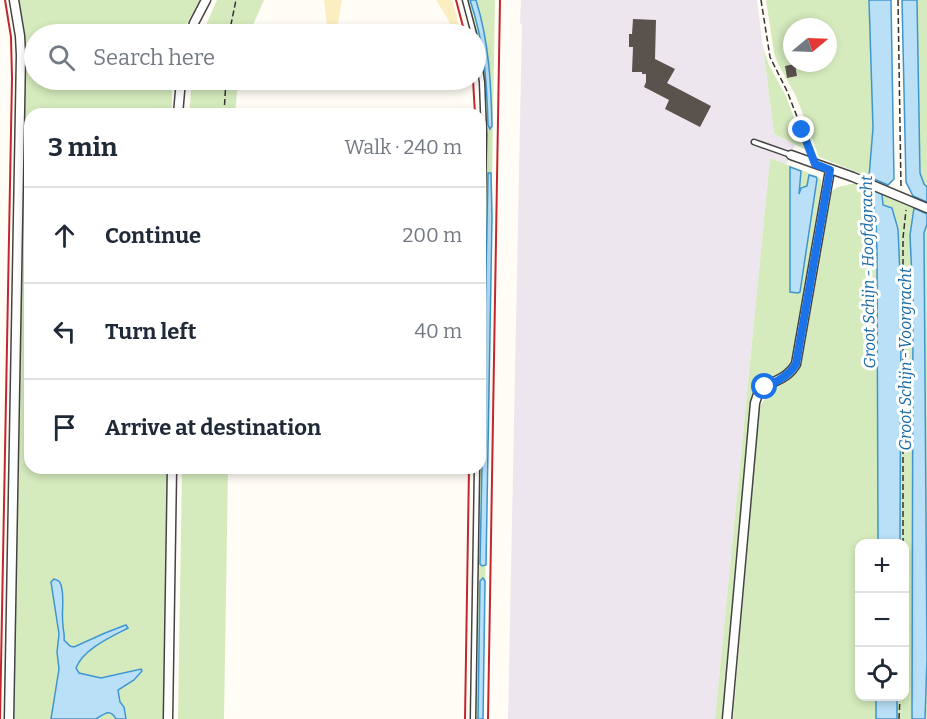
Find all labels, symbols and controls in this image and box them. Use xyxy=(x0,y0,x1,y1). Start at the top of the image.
north arrow xyxy=(783,18,837,72)
search box xyxy=(24,24,486,90)
icon: search xyxy=(45,41,78,74)
text: Search here xyxy=(93,44,215,71)
route end xyxy=(788,116,814,142)
text: 3 min xyxy=(48,132,117,163)
text: Walk · 240 m xyxy=(344,135,462,159)
water label: Groot Schijn - Hoofdgracht xyxy=(857,175,879,369)
icon: ahead xyxy=(48,219,81,252)
text: Continue xyxy=(105,222,201,249)
text: 200 m xyxy=(402,223,462,247)
water label: Groot Schijn - Voorgracht xyxy=(896,267,915,450)
icon: left xyxy=(48,315,81,348)
text: Turn left xyxy=(105,318,197,345)
text: 40 m xyxy=(414,319,462,343)
route start xyxy=(751,373,777,399)
icon: arrive xyxy=(48,411,81,444)
text: Arrive at destination xyxy=(105,414,321,441)
map controls xyxy=(855,539,909,701)
button: + xyxy=(855,539,909,593)
button: − xyxy=(855,593,909,647)
button: locate xyxy=(855,647,909,701)

